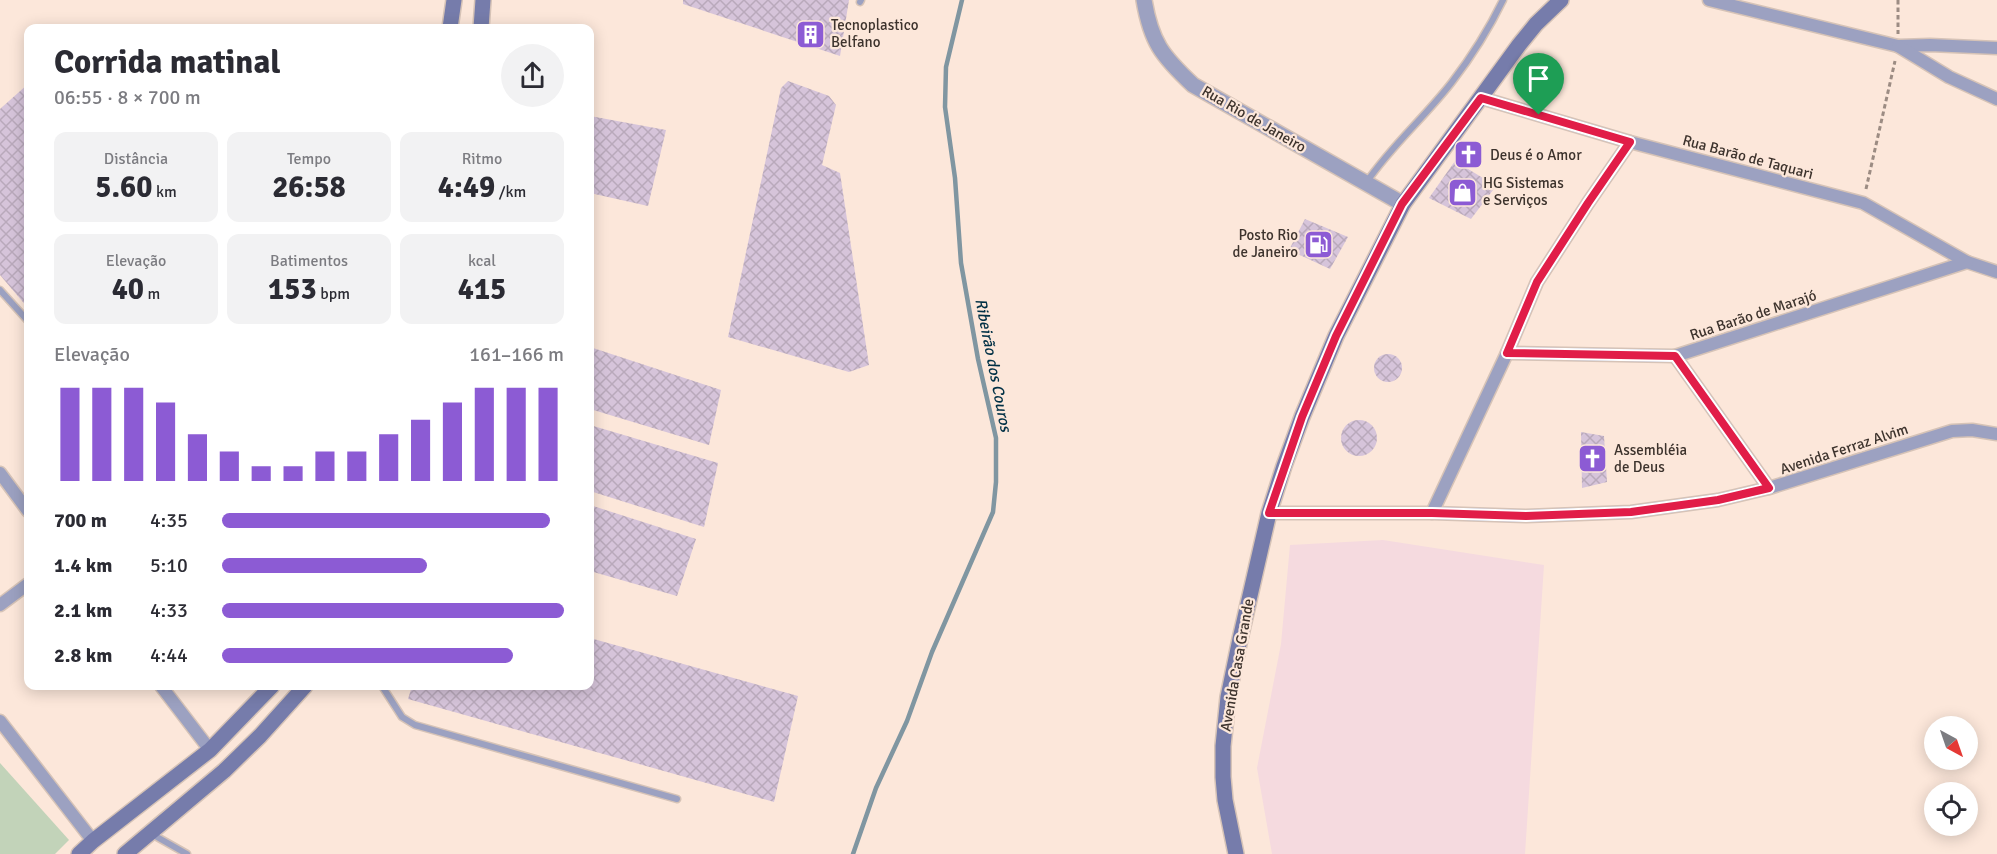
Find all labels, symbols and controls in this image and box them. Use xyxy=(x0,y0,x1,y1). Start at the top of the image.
place label: Tecnoplastico Belfano xyxy=(831,16,919,51)
building icon: Tecnoplastico Belfano xyxy=(794,18,826,50)
text: Corrida matinal xyxy=(54,42,281,83)
button: share xyxy=(501,44,564,107)
pin xyxy=(1513,53,1564,115)
icon: arrive xyxy=(1522,62,1555,95)
street label: Rua Rio de Janeiro xyxy=(1199,82,1310,156)
text: 06:55 · 8 × 700 m xyxy=(54,85,201,110)
street label: Rua Barão de Taquari xyxy=(1681,131,1815,183)
church icon: Deus é o Amor xyxy=(1453,139,1485,171)
place label: Deus é o Amor xyxy=(1490,146,1582,164)
text: Distância xyxy=(104,149,168,169)
text: Tempo xyxy=(287,149,331,169)
text: Ritmo xyxy=(462,149,502,169)
text: 5.60 xyxy=(95,169,152,206)
text: 26:58 xyxy=(272,169,346,206)
text: 4:49 xyxy=(438,169,495,206)
place label: HG Sistemas e Serviços xyxy=(1483,174,1564,209)
shop icon: HG Sistemas e Serviços xyxy=(1446,176,1478,208)
text: km xyxy=(152,182,177,202)
text: /km xyxy=(495,182,526,202)
place label: Posto Rio de Janeiro xyxy=(1233,226,1298,261)
fuel station icon: Posto Rio de Janeiro xyxy=(1303,228,1335,260)
text: Elevação xyxy=(106,251,166,271)
text: Batimentos xyxy=(270,251,348,271)
text: kcal xyxy=(468,251,496,271)
text: 40 xyxy=(112,271,144,308)
text: 153 xyxy=(268,271,317,308)
text: 415 xyxy=(458,271,506,308)
text: m xyxy=(144,284,160,304)
text: bpm xyxy=(317,284,350,304)
street label: Rua Barão de Marajó xyxy=(1687,286,1819,344)
water label: Ribeirão dos Couros xyxy=(970,297,1016,435)
text: Elevação xyxy=(54,342,130,367)
text: 161–166 m xyxy=(469,342,564,367)
street label: Avenida Ferraz Alvim xyxy=(1778,420,1910,478)
place label: Assembléia de Deus xyxy=(1614,441,1687,476)
church icon: Assembléia de Deus xyxy=(1577,443,1609,475)
text: 700 m xyxy=(54,508,107,533)
text: 4:35 xyxy=(150,508,188,533)
text: 1.4 km xyxy=(54,553,112,578)
text: 5:10 xyxy=(150,553,188,578)
street label: Avenida Casa Grande xyxy=(1216,597,1258,733)
text: 2.1 km xyxy=(54,598,112,623)
text: 4:33 xyxy=(150,598,188,623)
text: 2.8 km xyxy=(54,643,112,668)
text: 4:44 xyxy=(150,643,188,668)
north arrow xyxy=(1924,716,1978,770)
map controls xyxy=(1924,716,1978,836)
button: locate xyxy=(1924,782,1978,836)

